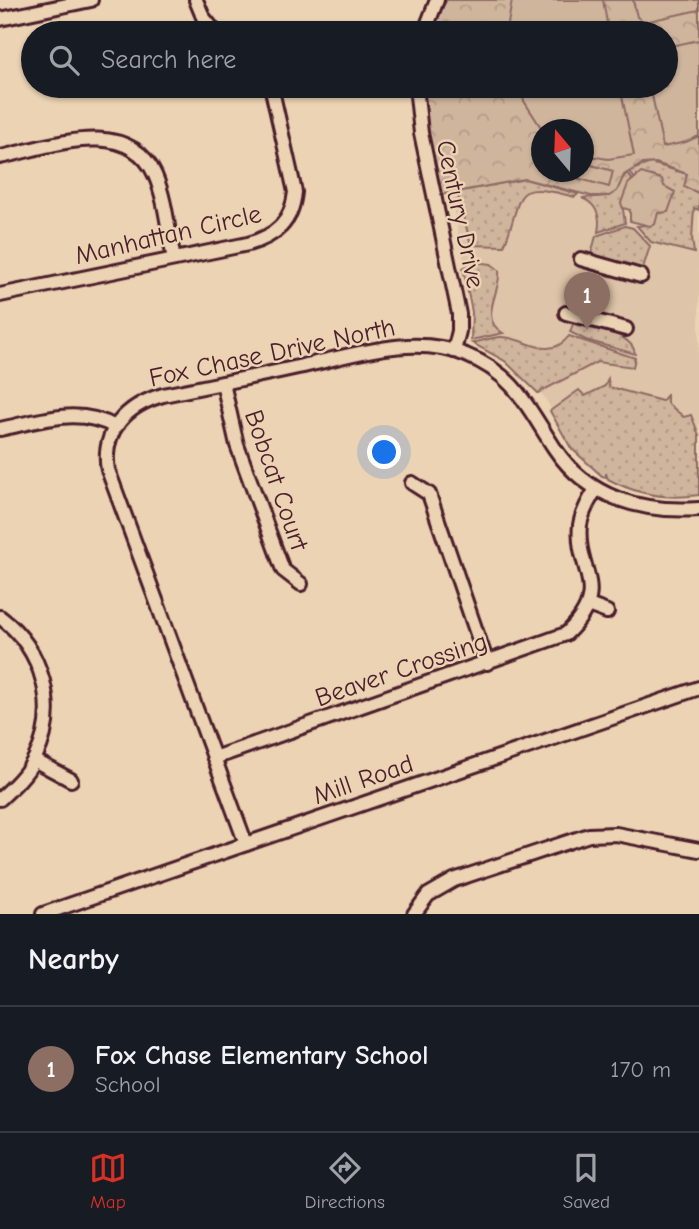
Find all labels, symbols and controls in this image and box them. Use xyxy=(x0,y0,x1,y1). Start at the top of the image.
search box xyxy=(21,21,678,98)
icon: search xyxy=(45,41,83,79)
text: Search here xyxy=(101,45,236,75)
north arrow xyxy=(531,119,594,182)
street label: Century Drive xyxy=(430,137,490,291)
street label: Manhattan Circle xyxy=(72,199,264,271)
pin: 1 xyxy=(564,272,610,330)
street label: Fox Chase Drive North xyxy=(147,312,398,394)
street label: Bobcat Court xyxy=(238,406,315,556)
your location xyxy=(367,435,401,469)
street label: Beaver Crossing xyxy=(311,626,491,713)
street label: Mill Road xyxy=(309,749,417,811)
text: Nearby xyxy=(28,942,119,977)
text: Fox Chase Elementary School xyxy=(95,1041,428,1071)
text: 1 xyxy=(46,1056,56,1083)
text: 170 m xyxy=(610,1056,671,1083)
text: School xyxy=(95,1071,160,1098)
tab: Map xyxy=(89,1149,127,1213)
tab: Directions xyxy=(305,1149,385,1213)
tab: Saved xyxy=(563,1149,610,1213)

